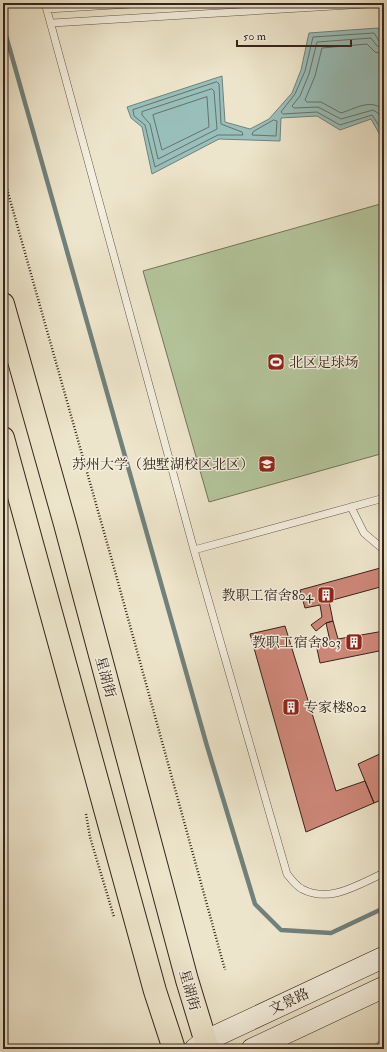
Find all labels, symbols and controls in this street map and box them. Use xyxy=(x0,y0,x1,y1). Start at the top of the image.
scale bar xyxy=(237,22,351,48)
text: 50 m xyxy=(243,29,267,44)
sports icon: 北区足球场 xyxy=(266,352,286,372)
place label: 北区足球场 xyxy=(289,354,359,371)
school or university icon: 苏州大学（独墅湖校区北区） xyxy=(257,454,277,474)
place label: 苏州大学（独墅湖校区北区） xyxy=(72,456,254,473)
building icon: 教职工宿舍804 xyxy=(316,585,336,605)
place label: 教职工宿舍804 xyxy=(222,587,314,604)
building icon: 教职工宿舍803 xyxy=(344,632,364,652)
place label: 教职工宿舍803 xyxy=(252,634,341,651)
street label: 星湖街 xyxy=(92,655,119,700)
building icon: 专家楼802 xyxy=(281,697,301,717)
place label: 专家楼802 xyxy=(304,699,367,716)
street label: 星湖街 xyxy=(176,968,203,1013)
street label: 文景路 xyxy=(267,985,312,1018)

